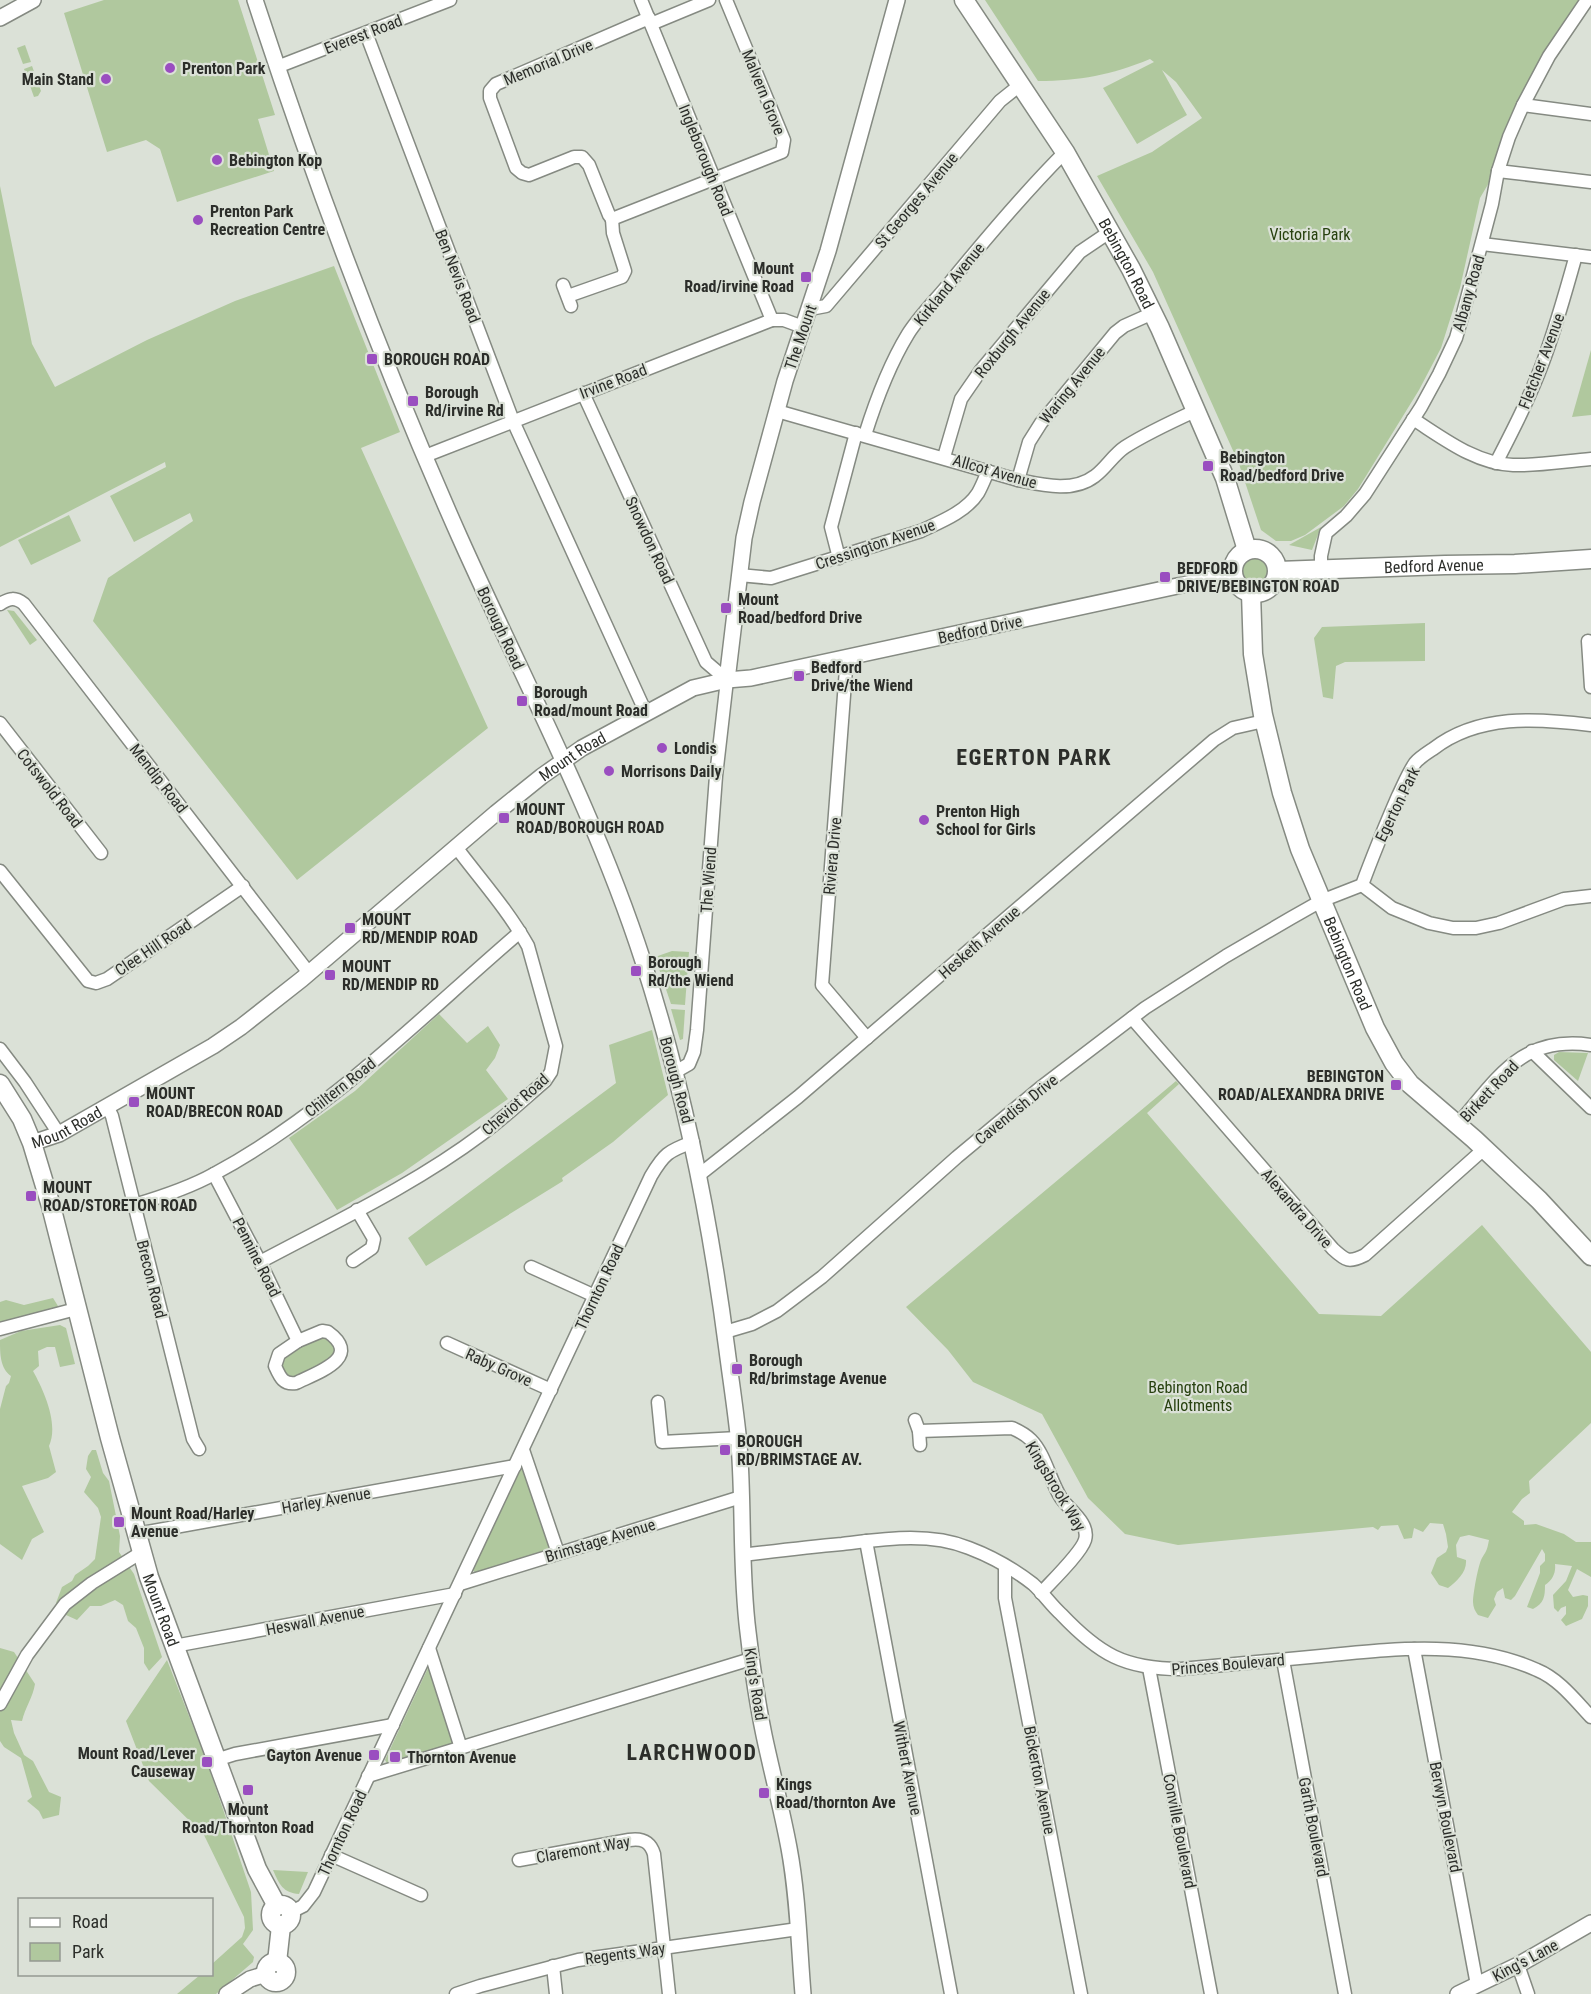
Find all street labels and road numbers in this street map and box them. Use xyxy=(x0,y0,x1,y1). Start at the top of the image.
street label: Everest Road xyxy=(321,11,405,58)
street label: Memorial Drive xyxy=(501,35,596,90)
street label: Malvern Grove xyxy=(738,47,789,138)
street label: Ingleborough Road xyxy=(675,102,737,219)
street label: St Georges Avenue xyxy=(871,149,962,252)
street label: Bebington Road xyxy=(1094,215,1158,312)
street label: Ben Nevis Road xyxy=(431,227,484,326)
street label: Kirkland Avenue xyxy=(910,239,989,330)
street label: Albany Road xyxy=(1449,253,1488,334)
street label: Roxburgh Avenue xyxy=(971,285,1054,382)
street label: The Mount xyxy=(780,302,821,372)
street label: Fletcher Avenue xyxy=(1515,311,1568,412)
street label: Waring Avenue xyxy=(1036,343,1109,428)
street label: Irvine Road xyxy=(577,360,650,403)
street label: Allcot Avenue xyxy=(951,450,1039,493)
street label: Snowdon Road xyxy=(621,494,678,587)
street label: Cressington Avenue xyxy=(813,515,937,574)
street label: Bedford Avenue xyxy=(1384,555,1484,577)
street label: Borough Road xyxy=(473,584,528,672)
street label: Bedford Drive xyxy=(936,611,1024,648)
street label: Mount Road xyxy=(535,728,609,785)
street label: Mendip Road xyxy=(126,740,192,817)
street label: Cotswold Road xyxy=(13,745,86,832)
street label: Egerton Park xyxy=(1371,763,1424,845)
street label: Riviera Drive xyxy=(820,816,845,896)
street label: The Wiend xyxy=(697,846,720,914)
street label: Hesketh Avenue xyxy=(935,902,1024,983)
street label: Bebington Road xyxy=(1319,914,1375,1013)
street label: Clee Hill Road xyxy=(111,915,195,980)
street label: Borough Road xyxy=(656,1035,697,1125)
street label: Chiltern Road xyxy=(301,1054,380,1121)
street label: Birkett Road xyxy=(1456,1057,1523,1126)
street label: Cheviot Road xyxy=(478,1069,553,1139)
street label: Cavendish Drive xyxy=(971,1070,1061,1149)
street label: Mount Road xyxy=(29,1103,105,1153)
street label: Alexandra Drive xyxy=(1257,1165,1336,1252)
street label: Pennine Road xyxy=(228,1214,285,1300)
street label: Brecon Road xyxy=(133,1238,170,1320)
street label: Thornton Road xyxy=(571,1241,628,1333)
street label: Raby Grove xyxy=(463,1344,535,1390)
street label: Kingsbrook Way xyxy=(1021,1438,1090,1535)
street label: Harley Avenue xyxy=(280,1483,372,1518)
street label: Brimstage Avenue xyxy=(543,1515,658,1566)
street label: Mount Road xyxy=(139,1571,183,1649)
street label: Heswall Avenue xyxy=(264,1602,366,1639)
street label: King's Road xyxy=(740,1646,771,1722)
street label: Princes Boulevard xyxy=(1171,1650,1285,1679)
street label: Withert Avenue xyxy=(889,1719,926,1817)
street label: Bickerton Avenue xyxy=(1020,1724,1059,1836)
street label: Berwyn Boulevard xyxy=(1425,1760,1466,1874)
street label: Conville Boulevard xyxy=(1159,1772,1200,1890)
street label: Garth Boulevard xyxy=(1295,1776,1332,1879)
street label: Thornton Road xyxy=(314,1787,371,1879)
street label: Claremont Way xyxy=(535,1832,632,1867)
street label: King's Lane xyxy=(1489,1935,1561,1986)
street label: Regents Way xyxy=(584,1938,667,1969)

